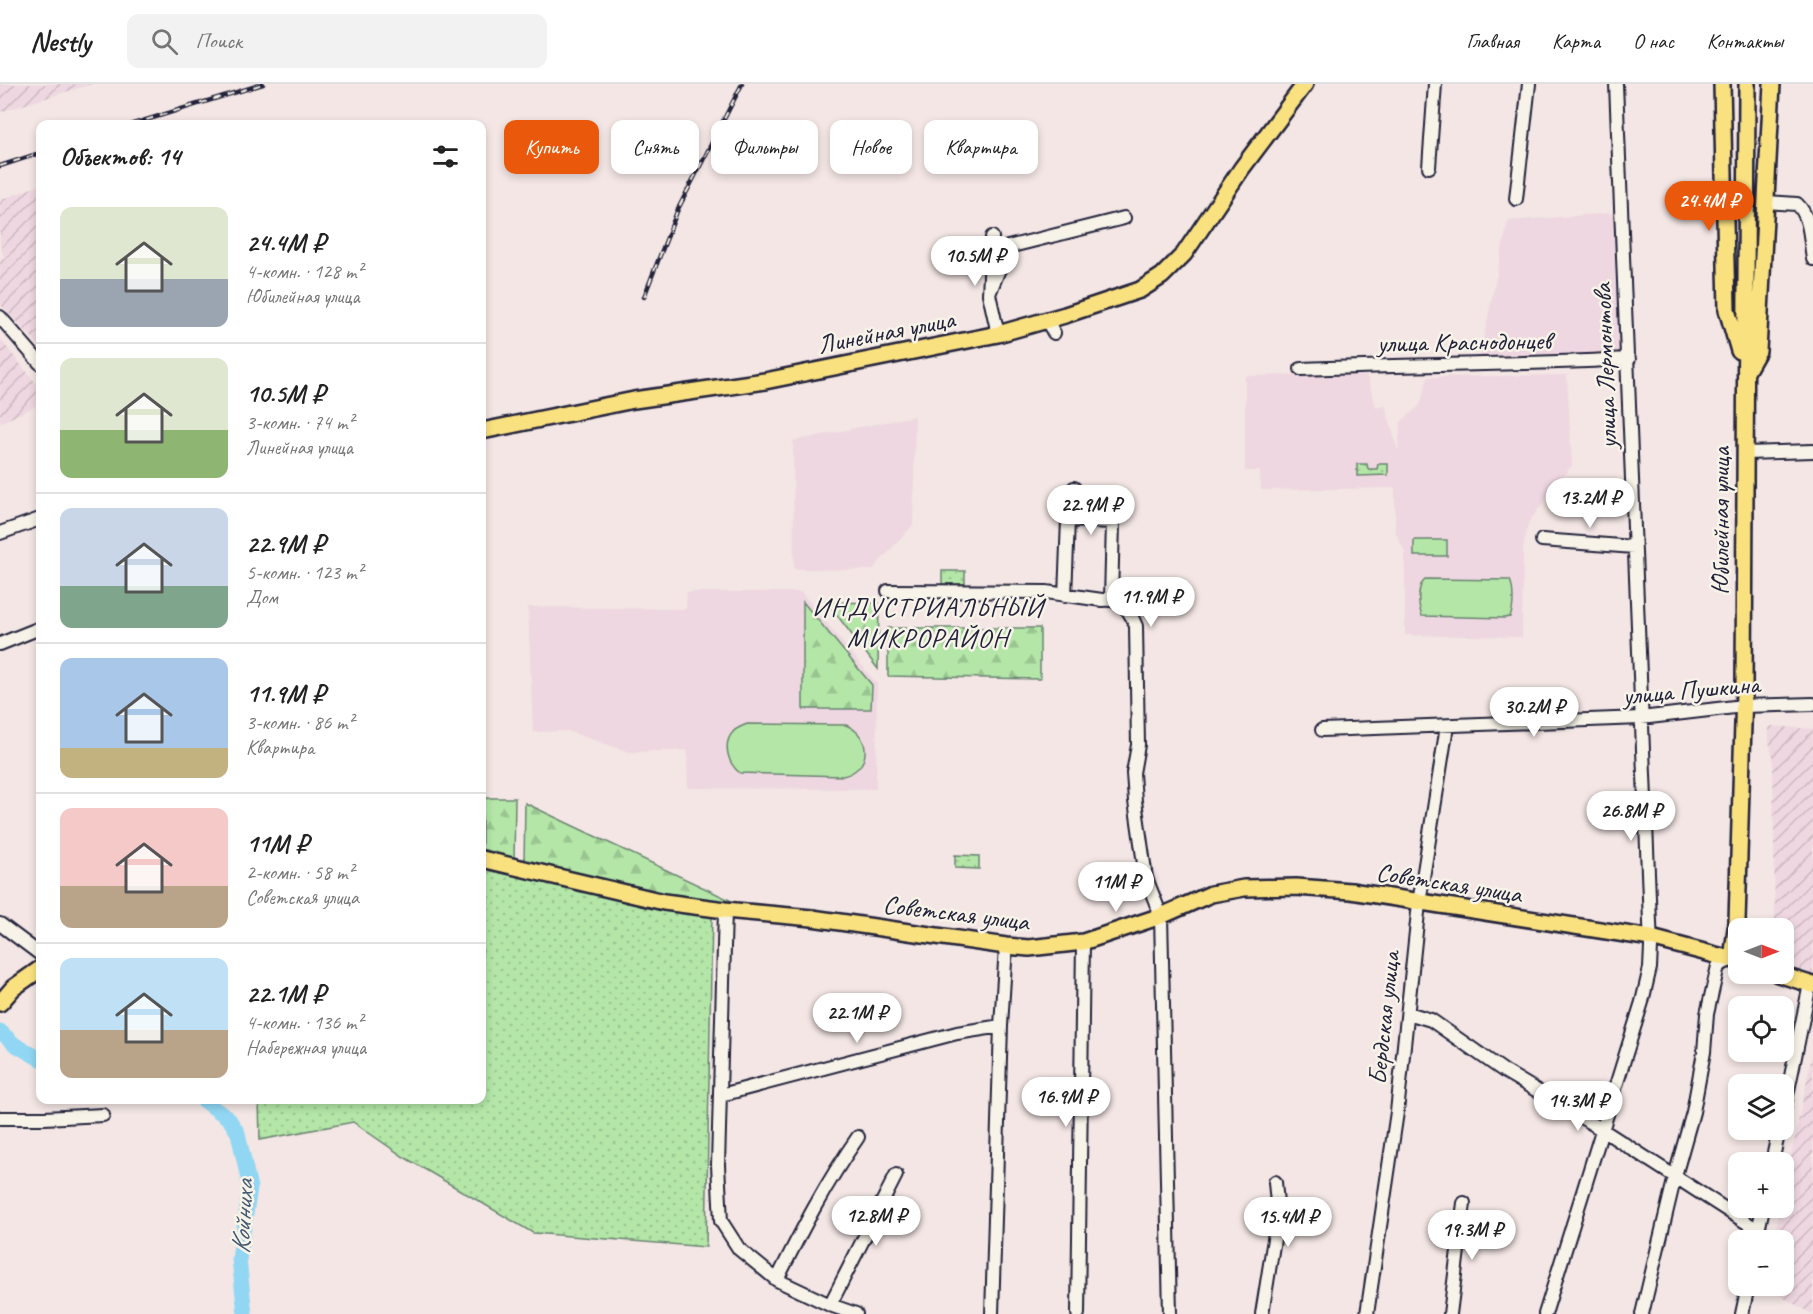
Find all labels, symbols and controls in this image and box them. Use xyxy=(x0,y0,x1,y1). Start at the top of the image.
search box xyxy=(127,14,547,68)
text: Nestly xyxy=(30,24,91,59)
icon: search xyxy=(148,25,181,58)
text: Поиск xyxy=(196,27,242,55)
text: Главная xyxy=(1466,28,1519,54)
text: Карта xyxy=(1552,28,1600,54)
text: О нас xyxy=(1633,28,1674,54)
text: Контакты xyxy=(1707,28,1783,54)
chip: Купить xyxy=(504,120,599,174)
chip: Снять xyxy=(611,120,699,174)
chip: Фильтры xyxy=(711,120,818,174)
chip: Новое xyxy=(830,120,912,174)
chip: Квартира xyxy=(924,120,1038,174)
text: Объектов: 14 xyxy=(60,140,180,173)
icon: filters xyxy=(429,140,462,173)
pin: 24.4M ₽ xyxy=(1654,181,1764,232)
text: 24.4M ₽ xyxy=(1679,188,1739,213)
text: 24.4M ₽ xyxy=(246,226,325,259)
icon: home xyxy=(108,231,180,303)
pin: 10.5M ₽ xyxy=(920,236,1030,287)
text: 10.5M ₽ xyxy=(945,243,1005,268)
text: 4-комн. · 128 m² xyxy=(246,259,363,284)
street label: улица Лермонтова xyxy=(1586,281,1624,451)
text: Юбилейная улица xyxy=(246,284,360,309)
street label: Линейная улица xyxy=(815,302,959,361)
street label: улица Краснодонцев xyxy=(1375,324,1556,360)
text: 10.5M ₽ xyxy=(246,377,325,410)
icon: home xyxy=(108,382,180,454)
text: 3-комн. · 74 m² xyxy=(246,410,354,435)
text: Линейная улица xyxy=(246,435,353,460)
street label: Юбилейная улица xyxy=(1704,446,1737,595)
pin: 13.2M ₽ xyxy=(1535,478,1645,529)
pin: 22.9M ₽ xyxy=(1036,485,1146,536)
text: 13.2M ₽ xyxy=(1560,485,1620,510)
text: 22.9M ₽ xyxy=(1061,492,1121,517)
text: 22.9M ₽ xyxy=(246,527,325,560)
icon: home xyxy=(108,532,180,604)
text: 5-комн. · 123 m² xyxy=(246,560,363,585)
pin: 11.9M ₽ xyxy=(1096,577,1206,628)
text: 11.9M ₽ xyxy=(1121,584,1181,609)
text: Дом xyxy=(246,585,278,610)
district label: ИНДУСТРИАЛЬНЫЙ МИКРОРАЙОН xyxy=(812,590,1047,655)
street label: улица Пушкина xyxy=(1619,667,1763,713)
text: 11.9M ₽ xyxy=(246,677,325,710)
icon: home xyxy=(108,682,180,754)
pin: 30.2M ₽ xyxy=(1479,687,1589,738)
text: 30.2M ₽ xyxy=(1504,694,1564,719)
text: 3-комн. · 86 m² xyxy=(246,710,354,735)
text: Квартира xyxy=(246,735,314,760)
pin: 26.8M ₽ xyxy=(1576,791,1686,842)
text: 26.8M ₽ xyxy=(1600,798,1662,823)
text: 11M ₽ xyxy=(246,827,308,860)
icon: home xyxy=(108,832,180,904)
street label: Советская улица xyxy=(1374,855,1526,911)
text: 2-комн. · 58 m² xyxy=(246,860,354,885)
pin: 11M ₽ xyxy=(1074,862,1158,913)
text: 11M ₽ xyxy=(1092,869,1140,894)
text: Советская улица xyxy=(246,885,359,910)
street label: Советская улица xyxy=(881,888,1032,939)
north arrow xyxy=(1728,918,1794,984)
map controls xyxy=(1728,918,1794,1296)
street label: Бердская улица xyxy=(1361,947,1408,1086)
text: 22.1M ₽ xyxy=(246,977,325,1010)
icon: home xyxy=(108,982,180,1054)
pin: 22.1M ₽ xyxy=(802,993,912,1044)
button: locate xyxy=(1728,996,1794,1062)
text: 22.1M ₽ xyxy=(827,1000,887,1025)
text: 4-комн. · 136 m² xyxy=(246,1010,363,1035)
text: Набережная улица xyxy=(246,1035,366,1060)
button: layers xyxy=(1728,1074,1794,1140)
pin: 16.9M ₽ xyxy=(1011,1077,1121,1128)
pin: 14.3M ₽ xyxy=(1523,1081,1633,1132)
text: 16.9M ₽ xyxy=(1036,1084,1096,1109)
text: 14.3M ₽ xyxy=(1548,1088,1608,1113)
button: + xyxy=(1728,1152,1794,1218)
water label: Койниха xyxy=(223,1177,261,1255)
pin: 12.8M ₽ xyxy=(821,1196,931,1247)
pin: 15.4M ₽ xyxy=(1233,1197,1343,1248)
text: 12.8M ₽ xyxy=(846,1203,906,1228)
text: 15.4M ₽ xyxy=(1258,1204,1318,1229)
pin: 19.3M ₽ xyxy=(1417,1210,1527,1261)
text: 19.3M ₽ xyxy=(1442,1217,1502,1242)
button: − xyxy=(1728,1230,1794,1296)

